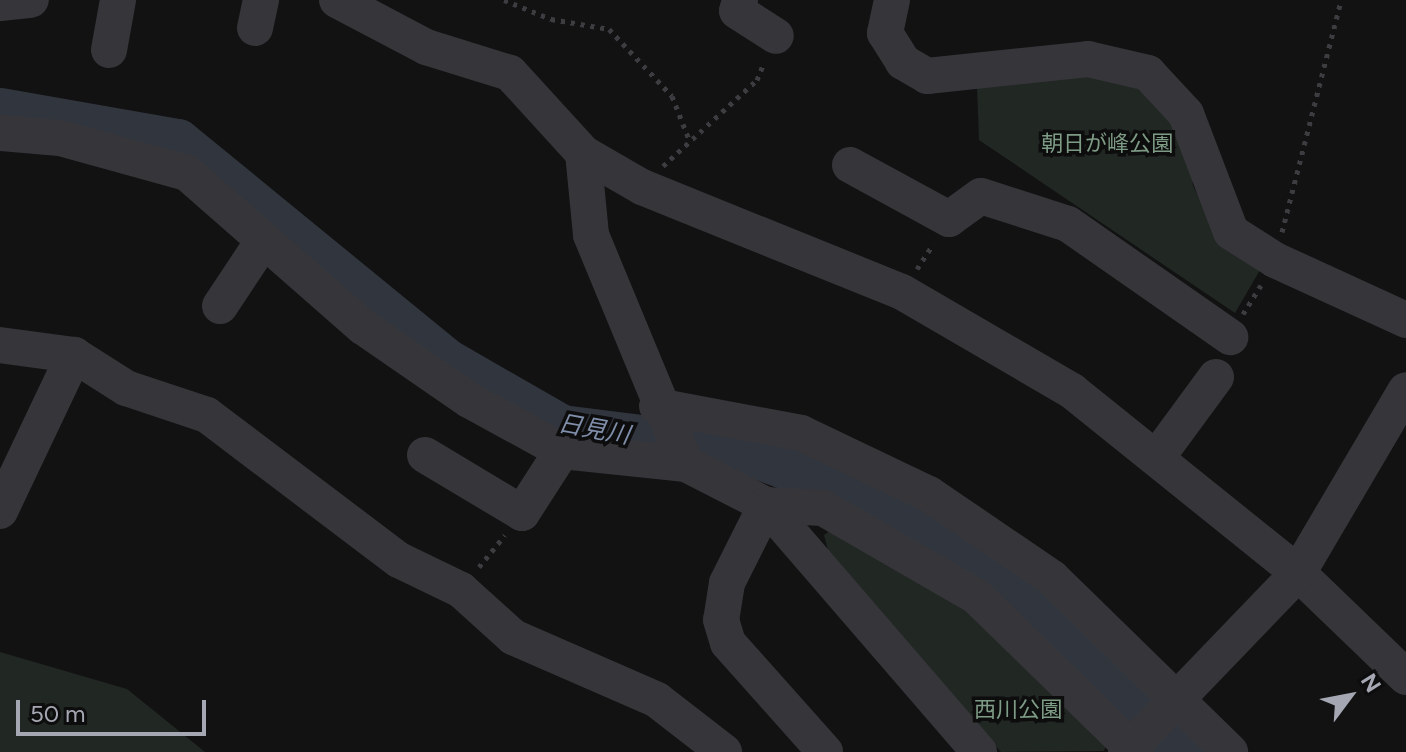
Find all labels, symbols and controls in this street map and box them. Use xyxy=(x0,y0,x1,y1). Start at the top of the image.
park label: 朝日が峰公園 xyxy=(1041,131,1173,157)
water label: 日見川 xyxy=(556,409,632,449)
north arrow xyxy=(1310,656,1390,736)
text: N xyxy=(1355,669,1387,697)
scale bar xyxy=(20,684,210,734)
park label: 西川公園 xyxy=(974,697,1062,723)
text: 50 m xyxy=(30,699,86,728)

